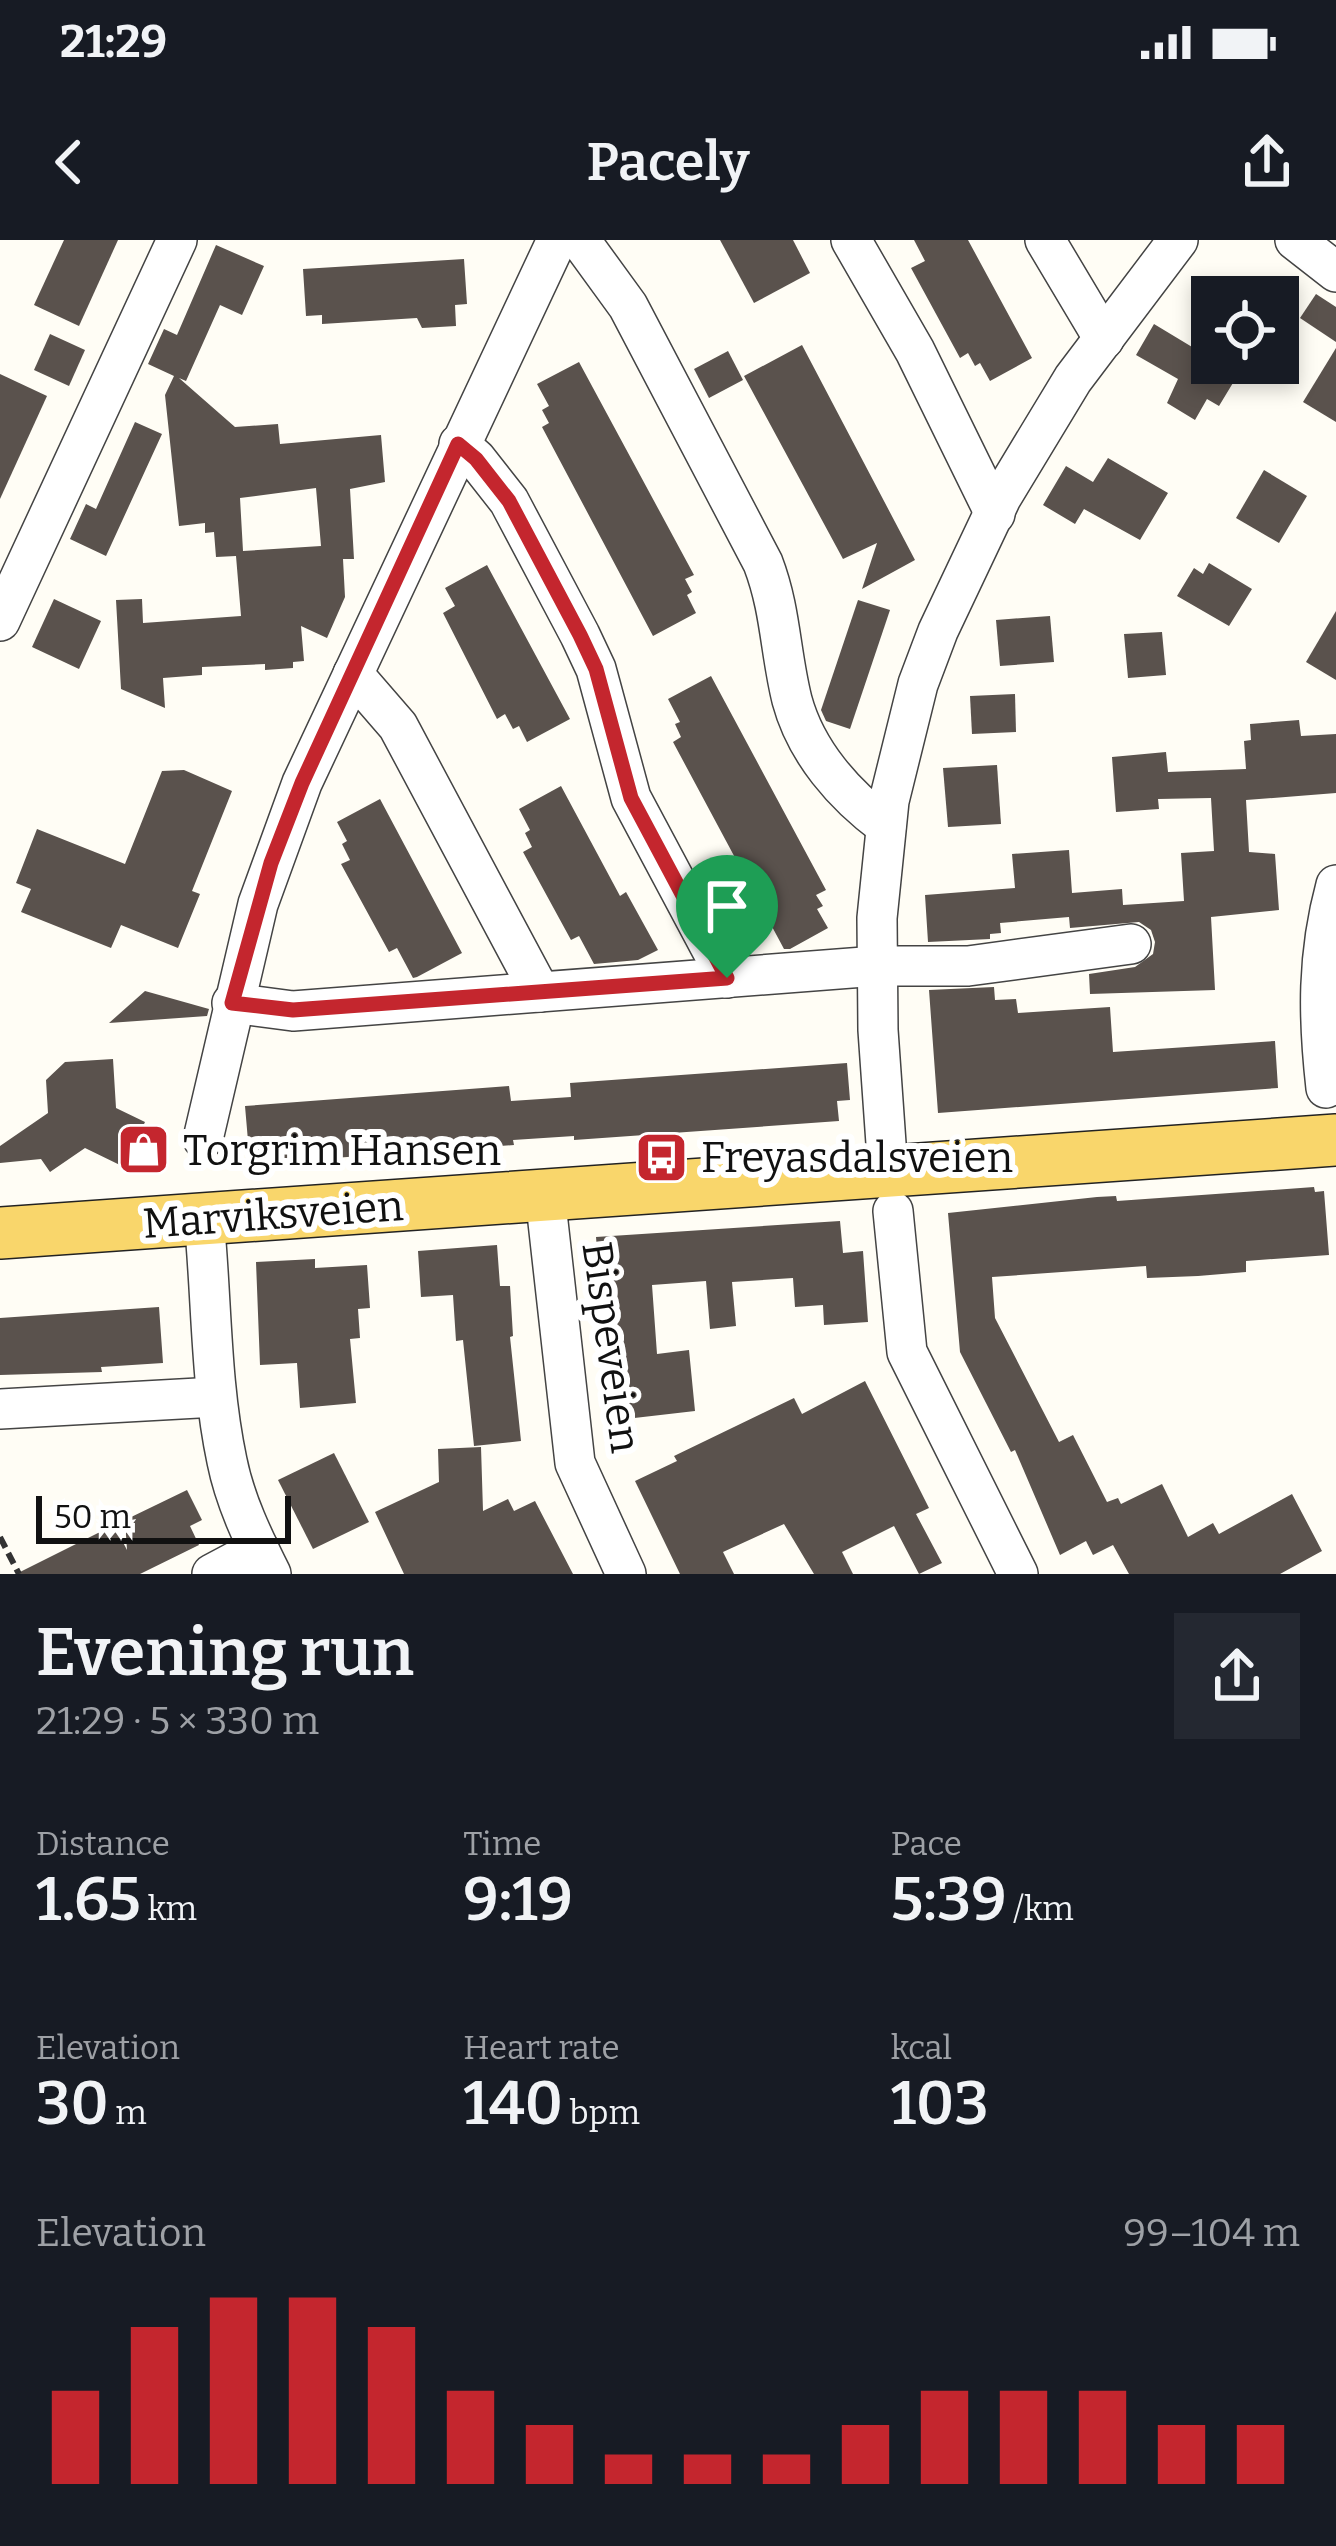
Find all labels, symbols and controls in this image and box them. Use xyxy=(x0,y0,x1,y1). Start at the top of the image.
text: 21:29 xyxy=(60,15,167,69)
icon: back xyxy=(36,129,102,195)
icon: share xyxy=(1234,129,1300,195)
text: Pacely xyxy=(586,130,750,194)
map controls xyxy=(1191,276,1299,384)
button: locate xyxy=(1191,276,1299,384)
pin xyxy=(676,855,778,978)
icon: arrive xyxy=(694,873,760,939)
shop icon: Torgrim Hansen xyxy=(116,1122,172,1178)
place label: Torgrim Hansen xyxy=(183,1126,501,1176)
bus stop icon: Freyasdalsveien xyxy=(634,1129,690,1185)
place label: Freyasdalsveien xyxy=(701,1133,1013,1183)
street label: Marviksveien xyxy=(141,1181,405,1249)
street label: Bispeveien xyxy=(571,1238,651,1456)
scale bar xyxy=(36,1490,291,1543)
text: 50 m xyxy=(54,1497,131,1537)
text: Evening run xyxy=(36,1613,414,1692)
button: share xyxy=(1174,1613,1300,1739)
text: 21:29 · 5 × 330 m xyxy=(36,1698,319,1744)
text: Distance xyxy=(36,1824,170,1864)
text: Time xyxy=(463,1824,541,1864)
text: Pace xyxy=(891,1824,962,1864)
text: 1.65 xyxy=(36,1864,141,1936)
text: 9:19 xyxy=(463,1864,573,1936)
text: 5:39 xyxy=(891,1864,1007,1936)
text: km xyxy=(141,1889,197,1929)
text: /km xyxy=(1007,1889,1074,1929)
text: Elevation xyxy=(36,2028,180,2068)
text: Heart rate xyxy=(463,2028,619,2068)
text: kcal xyxy=(891,2028,952,2068)
text: 30 xyxy=(36,2068,109,2140)
text: 140 xyxy=(463,2068,563,2140)
text: 103 xyxy=(891,2068,989,2140)
text: m xyxy=(109,2093,147,2133)
text: bpm xyxy=(563,2093,640,2133)
text: Elevation xyxy=(36,2210,206,2256)
text: 99–104 m xyxy=(1123,2210,1300,2256)

